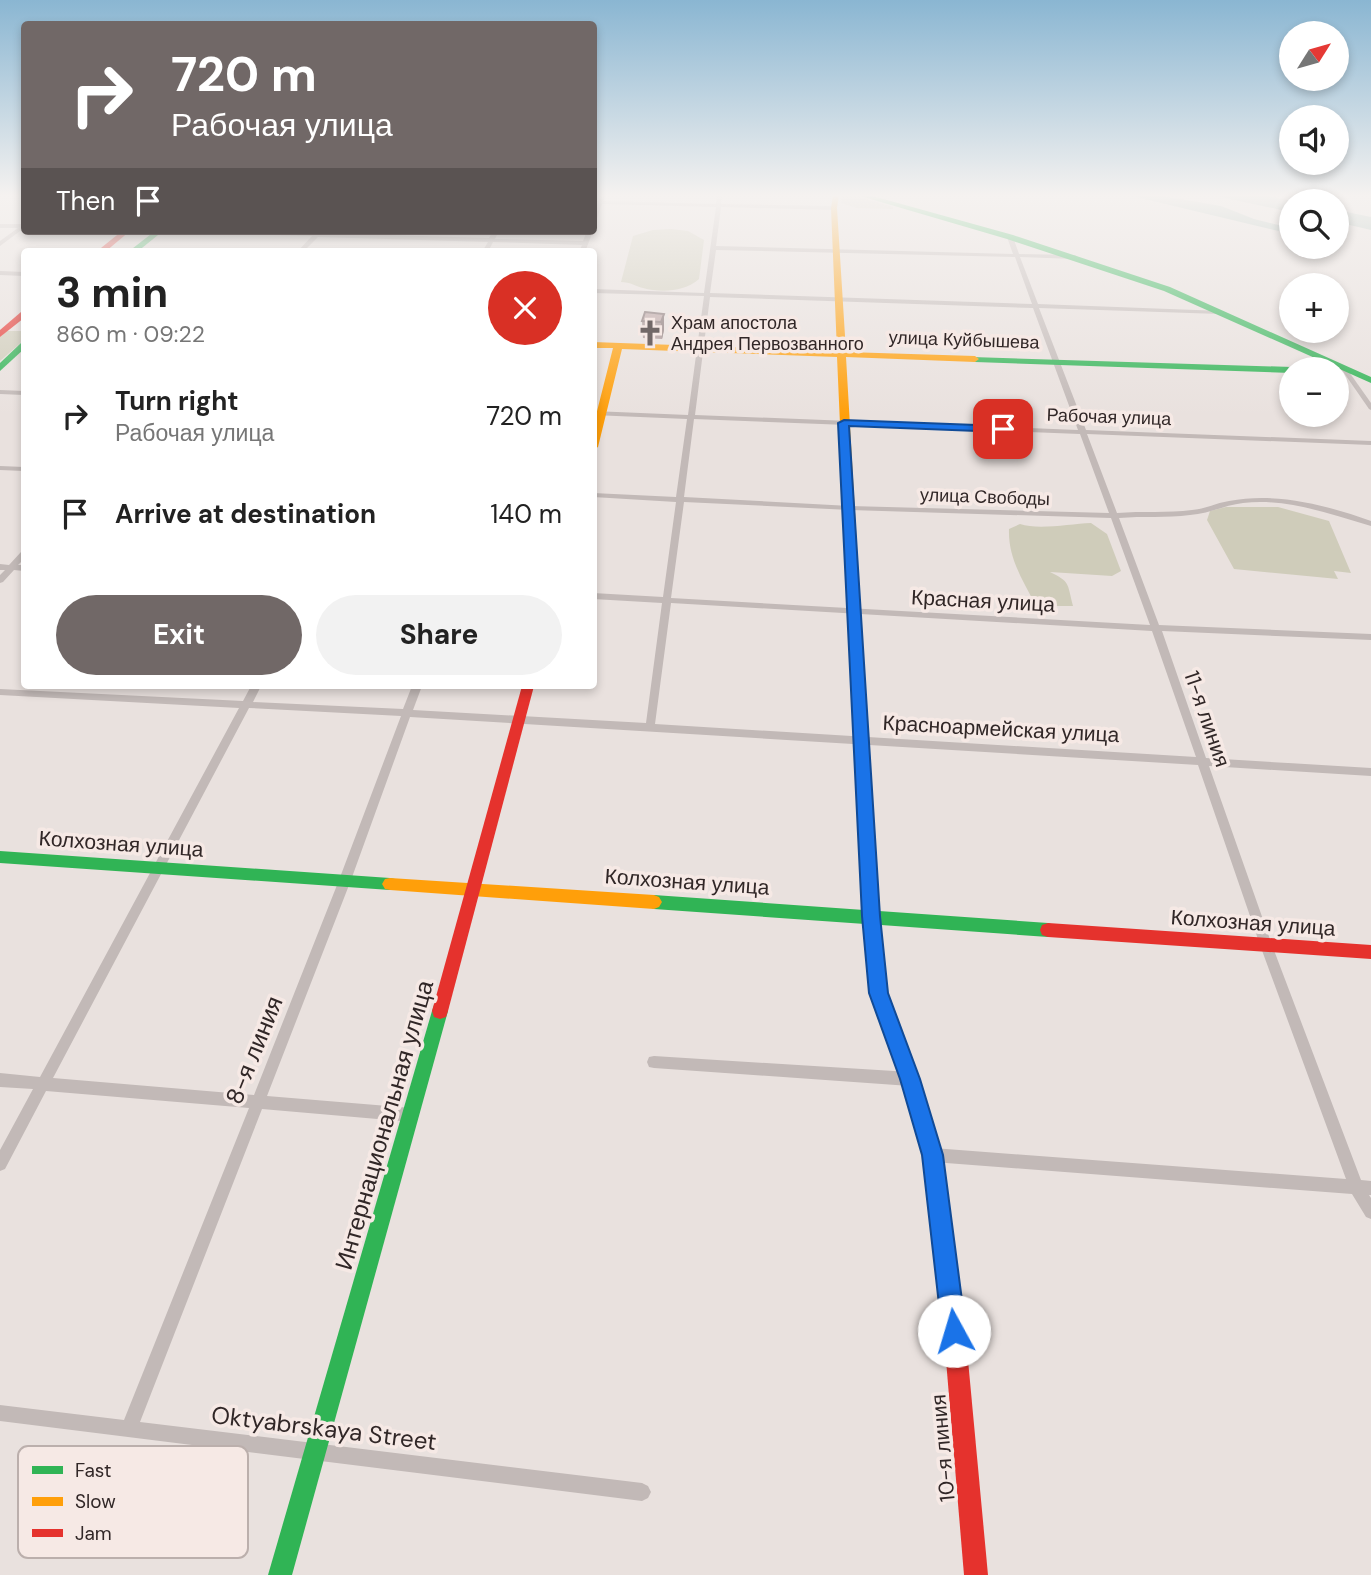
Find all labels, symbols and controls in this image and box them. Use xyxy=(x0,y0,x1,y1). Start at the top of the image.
north arrow xyxy=(1279,21,1349,91)
map controls xyxy=(1279,21,1349,427)
text: 720 m xyxy=(171,42,317,106)
icon: right xyxy=(56,49,147,140)
text: Рабочая улица xyxy=(171,104,393,146)
button: sound xyxy=(1279,105,1349,175)
icon: arrive xyxy=(129,182,167,220)
text: Then xyxy=(56,184,115,218)
button: search xyxy=(1279,189,1349,259)
text: 3 min xyxy=(56,265,168,320)
button: close xyxy=(488,271,562,345)
button: + xyxy=(1279,273,1349,343)
place label: Храм апостола Андрея Первозванного xyxy=(671,311,864,356)
church icon: Храм апостола Андрея Первозванного xyxy=(635,318,665,348)
text: 860 m · 09:22 xyxy=(56,319,205,349)
street label: улица Куйбышева xyxy=(888,325,1041,355)
button: − xyxy=(1279,357,1349,427)
text: Turn right xyxy=(115,384,239,418)
icon: right xyxy=(56,397,94,435)
text: 720 m xyxy=(486,399,562,433)
pin xyxy=(973,399,1033,459)
street label: Рабочая улица xyxy=(1046,403,1173,431)
icon: arrive xyxy=(984,410,1022,448)
text: Рабочая улица xyxy=(115,418,274,448)
street label: улица Свободы xyxy=(920,483,1050,511)
icon: arrive xyxy=(56,495,94,533)
text: Arrive at destination xyxy=(115,497,376,531)
text: 140 m xyxy=(490,497,562,531)
street label: Красная улица xyxy=(910,583,1056,619)
button: Exit xyxy=(56,595,302,675)
button: Share xyxy=(316,595,562,675)
street label: 11-я линия xyxy=(1177,667,1237,771)
street label: Красноармейская улица xyxy=(882,709,1120,749)
street label: Колхозная улица xyxy=(38,824,205,864)
street label: Колхозная улица xyxy=(604,862,771,902)
street label: Колхозная улица xyxy=(1170,903,1337,943)
street label: Интернациональная улица xyxy=(328,976,440,1274)
street label: 8-я линия xyxy=(218,991,290,1109)
position arrow xyxy=(917,1294,991,1368)
street label: 10-я линия xyxy=(924,1393,962,1503)
street label: Oktyabrskaya Street xyxy=(210,1399,438,1457)
legend xyxy=(18,1446,248,1558)
text: Fast xyxy=(75,1458,111,1483)
text: Slow xyxy=(75,1489,116,1514)
text: Jam xyxy=(75,1521,112,1546)

